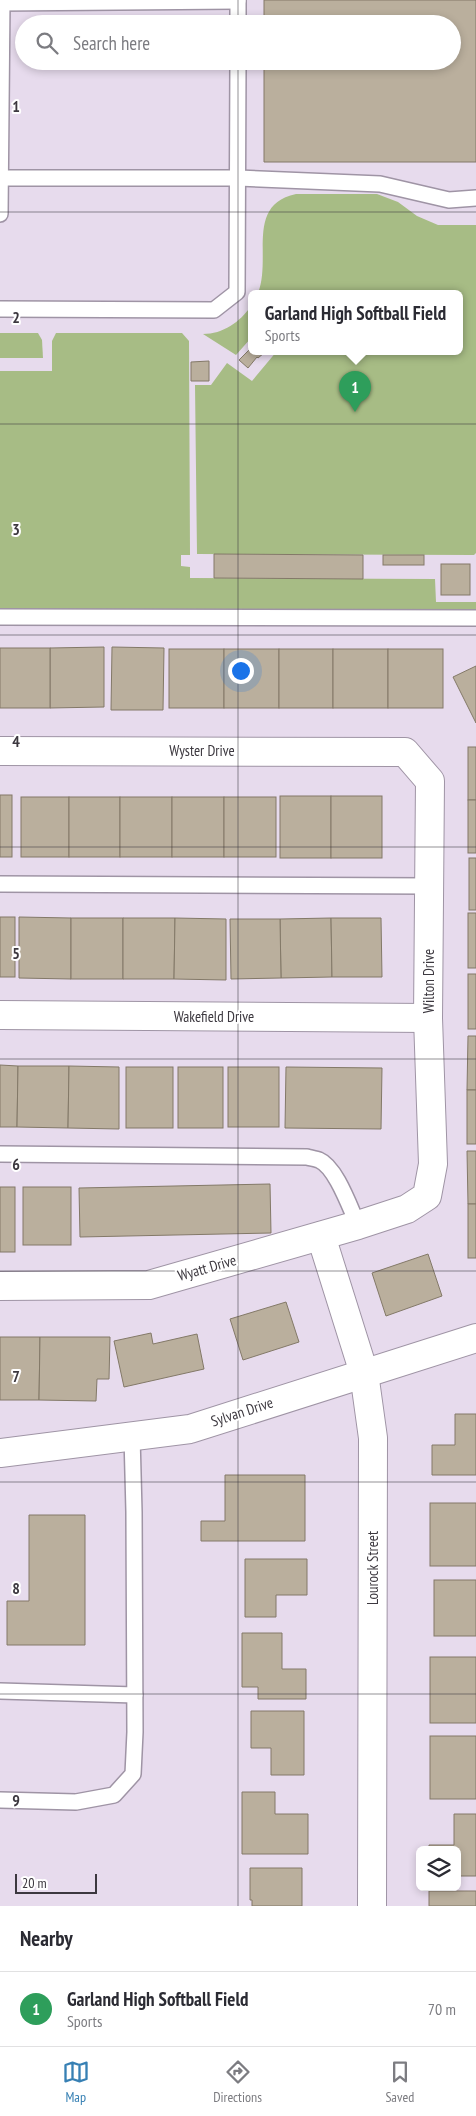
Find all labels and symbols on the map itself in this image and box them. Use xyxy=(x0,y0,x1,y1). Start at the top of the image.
text: 1 xyxy=(12,96,20,116)
text: 2 xyxy=(12,307,20,327)
pin: 1 xyxy=(339,371,371,412)
text: 3 xyxy=(12,519,20,539)
your location xyxy=(228,658,254,684)
text: 4 xyxy=(12,731,20,751)
street label: Wyster Drive xyxy=(169,741,235,760)
text: 5 xyxy=(12,943,20,963)
street label: Wilton Drive xyxy=(419,949,438,1013)
street label: Wakefield Drive xyxy=(174,1007,254,1026)
text: 6 xyxy=(12,1154,20,1174)
street label: Wyatt Drive xyxy=(175,1250,238,1285)
text: 7 xyxy=(12,1366,20,1386)
street label: Sylvan Drive xyxy=(208,1393,275,1431)
street label: Lourock Street xyxy=(363,1531,382,1605)
text: 8 xyxy=(12,1578,20,1598)
text: 9 xyxy=(12,1790,20,1810)
scale bar xyxy=(15,1871,98,1894)

